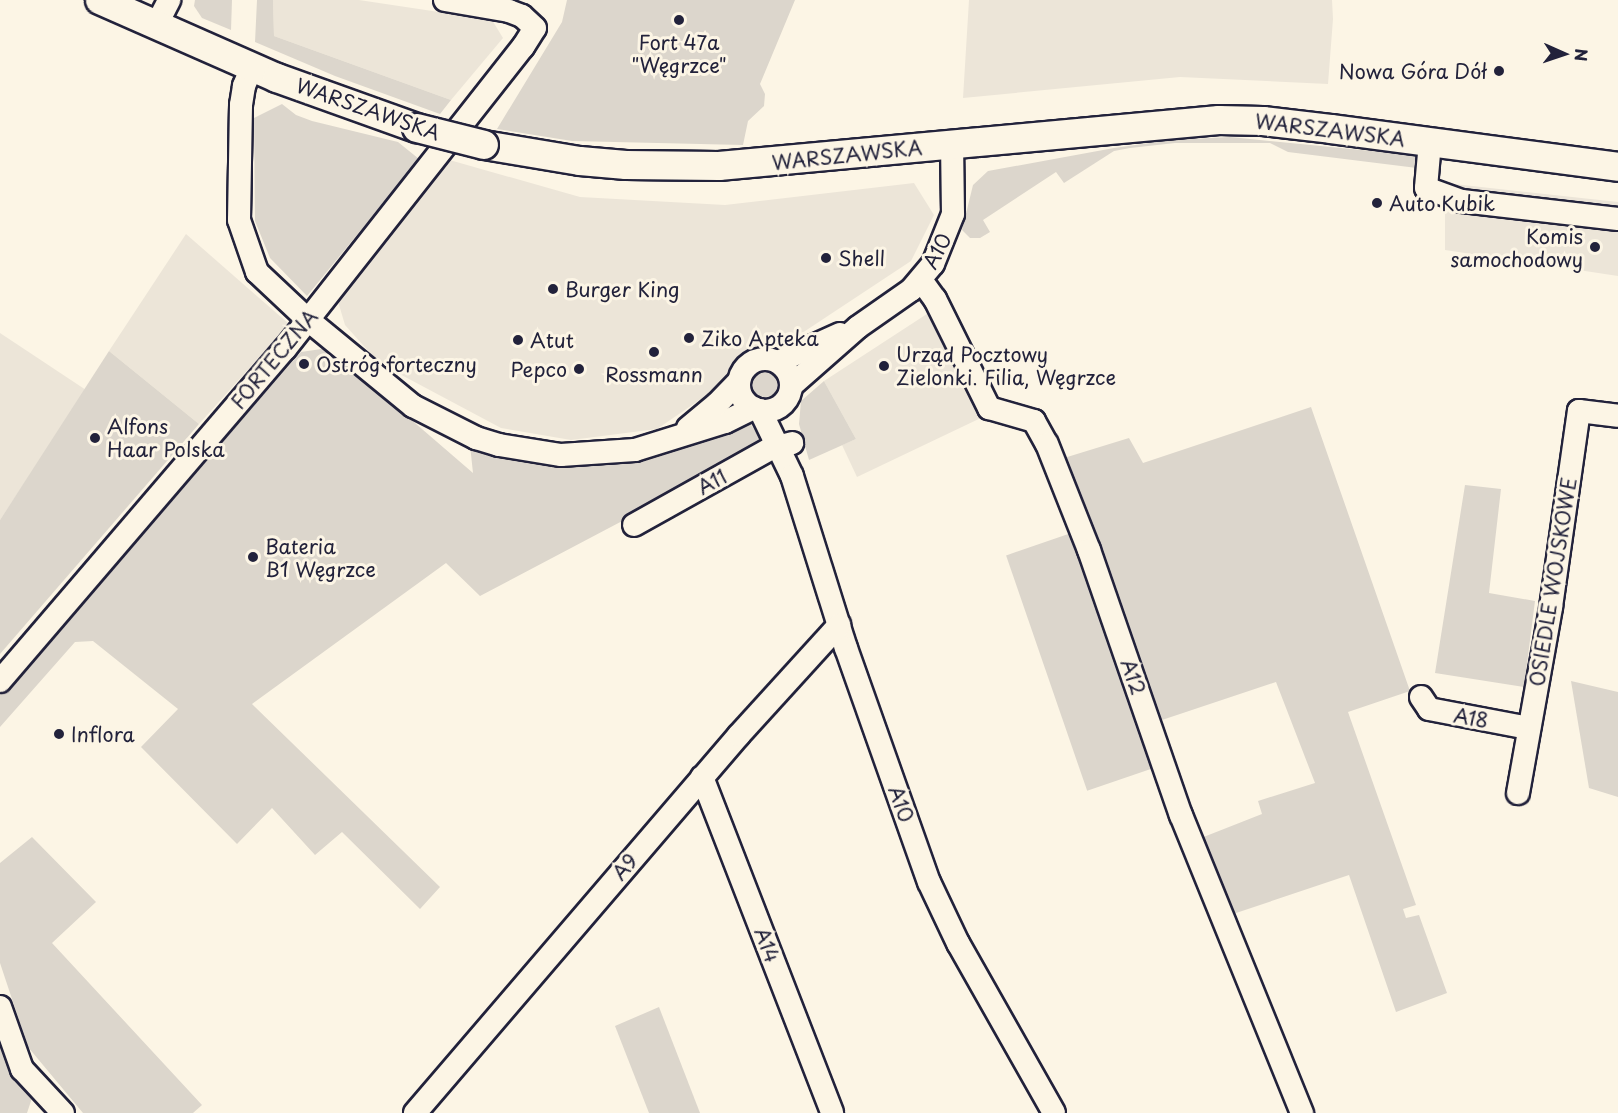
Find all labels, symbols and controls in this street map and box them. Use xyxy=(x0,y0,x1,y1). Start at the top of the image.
marker: Fort 47a "Węgrzce" xyxy=(672,13,686,27)
north arrow xyxy=(1534,24,1594,84)
place label: Fort 47a "Węgrzce" xyxy=(631,30,727,77)
text: N xyxy=(1570,48,1594,62)
place label: Nowa Góra Dół xyxy=(1339,59,1487,83)
marker: Nowa Góra Dół xyxy=(1492,64,1506,78)
street label: WARSZAWSKA xyxy=(293,73,443,145)
street label: WARSZAWSKA xyxy=(1254,109,1406,151)
street label: WARSZAWSKA xyxy=(771,135,923,175)
place label: Auto Kubik xyxy=(1389,191,1496,215)
marker: Auto Kubik xyxy=(1370,196,1384,210)
place label: Komis samochodowy xyxy=(1450,224,1583,271)
street label: A10 xyxy=(918,229,956,273)
marker: Komis samochodowy xyxy=(1588,240,1602,254)
place label: Shell xyxy=(838,246,885,270)
marker: Shell xyxy=(819,251,833,265)
place label: Burger King xyxy=(565,277,679,301)
marker: Burger King xyxy=(546,282,560,296)
street label: FORTECZNA xyxy=(226,304,322,414)
place label: Ziko Apteka xyxy=(701,326,820,350)
place label: Atut xyxy=(530,328,574,352)
marker: Ziko Apteka xyxy=(682,331,696,345)
marker: Atut xyxy=(511,333,525,347)
place label: Urząd Pocztowy Zielonki. Filia, Węgrzce xyxy=(896,342,1116,389)
marker: Rossmann xyxy=(647,345,661,359)
place label: Ostróg forteczny xyxy=(316,352,476,376)
marker: Ostróg forteczny xyxy=(297,357,311,371)
place label: Pepco xyxy=(511,357,567,381)
marker: Urząd Pocztowy Zielonki. Filia, Węgrzce xyxy=(877,359,891,373)
marker: Pepco xyxy=(572,362,586,376)
place label: Rossmann xyxy=(605,362,703,386)
place label: Alfons Haar Polska xyxy=(107,414,224,461)
marker: Alfons Haar Polska xyxy=(88,431,102,445)
street label: A11 xyxy=(693,464,731,500)
street label: OSIEDLE WOJSKOWE xyxy=(1524,475,1582,689)
place label: Bateria B1 Węgrzce xyxy=(265,534,374,581)
marker: Bateria B1 Węgrzce xyxy=(246,550,260,564)
street label: A12 xyxy=(1116,656,1150,698)
street label: A18 xyxy=(1452,703,1490,733)
place label: Inflora xyxy=(71,722,135,746)
marker: Inflora xyxy=(52,727,66,741)
street label: A10 xyxy=(883,783,919,825)
street label: A9 xyxy=(607,849,643,885)
street label: A14 xyxy=(749,924,785,966)

